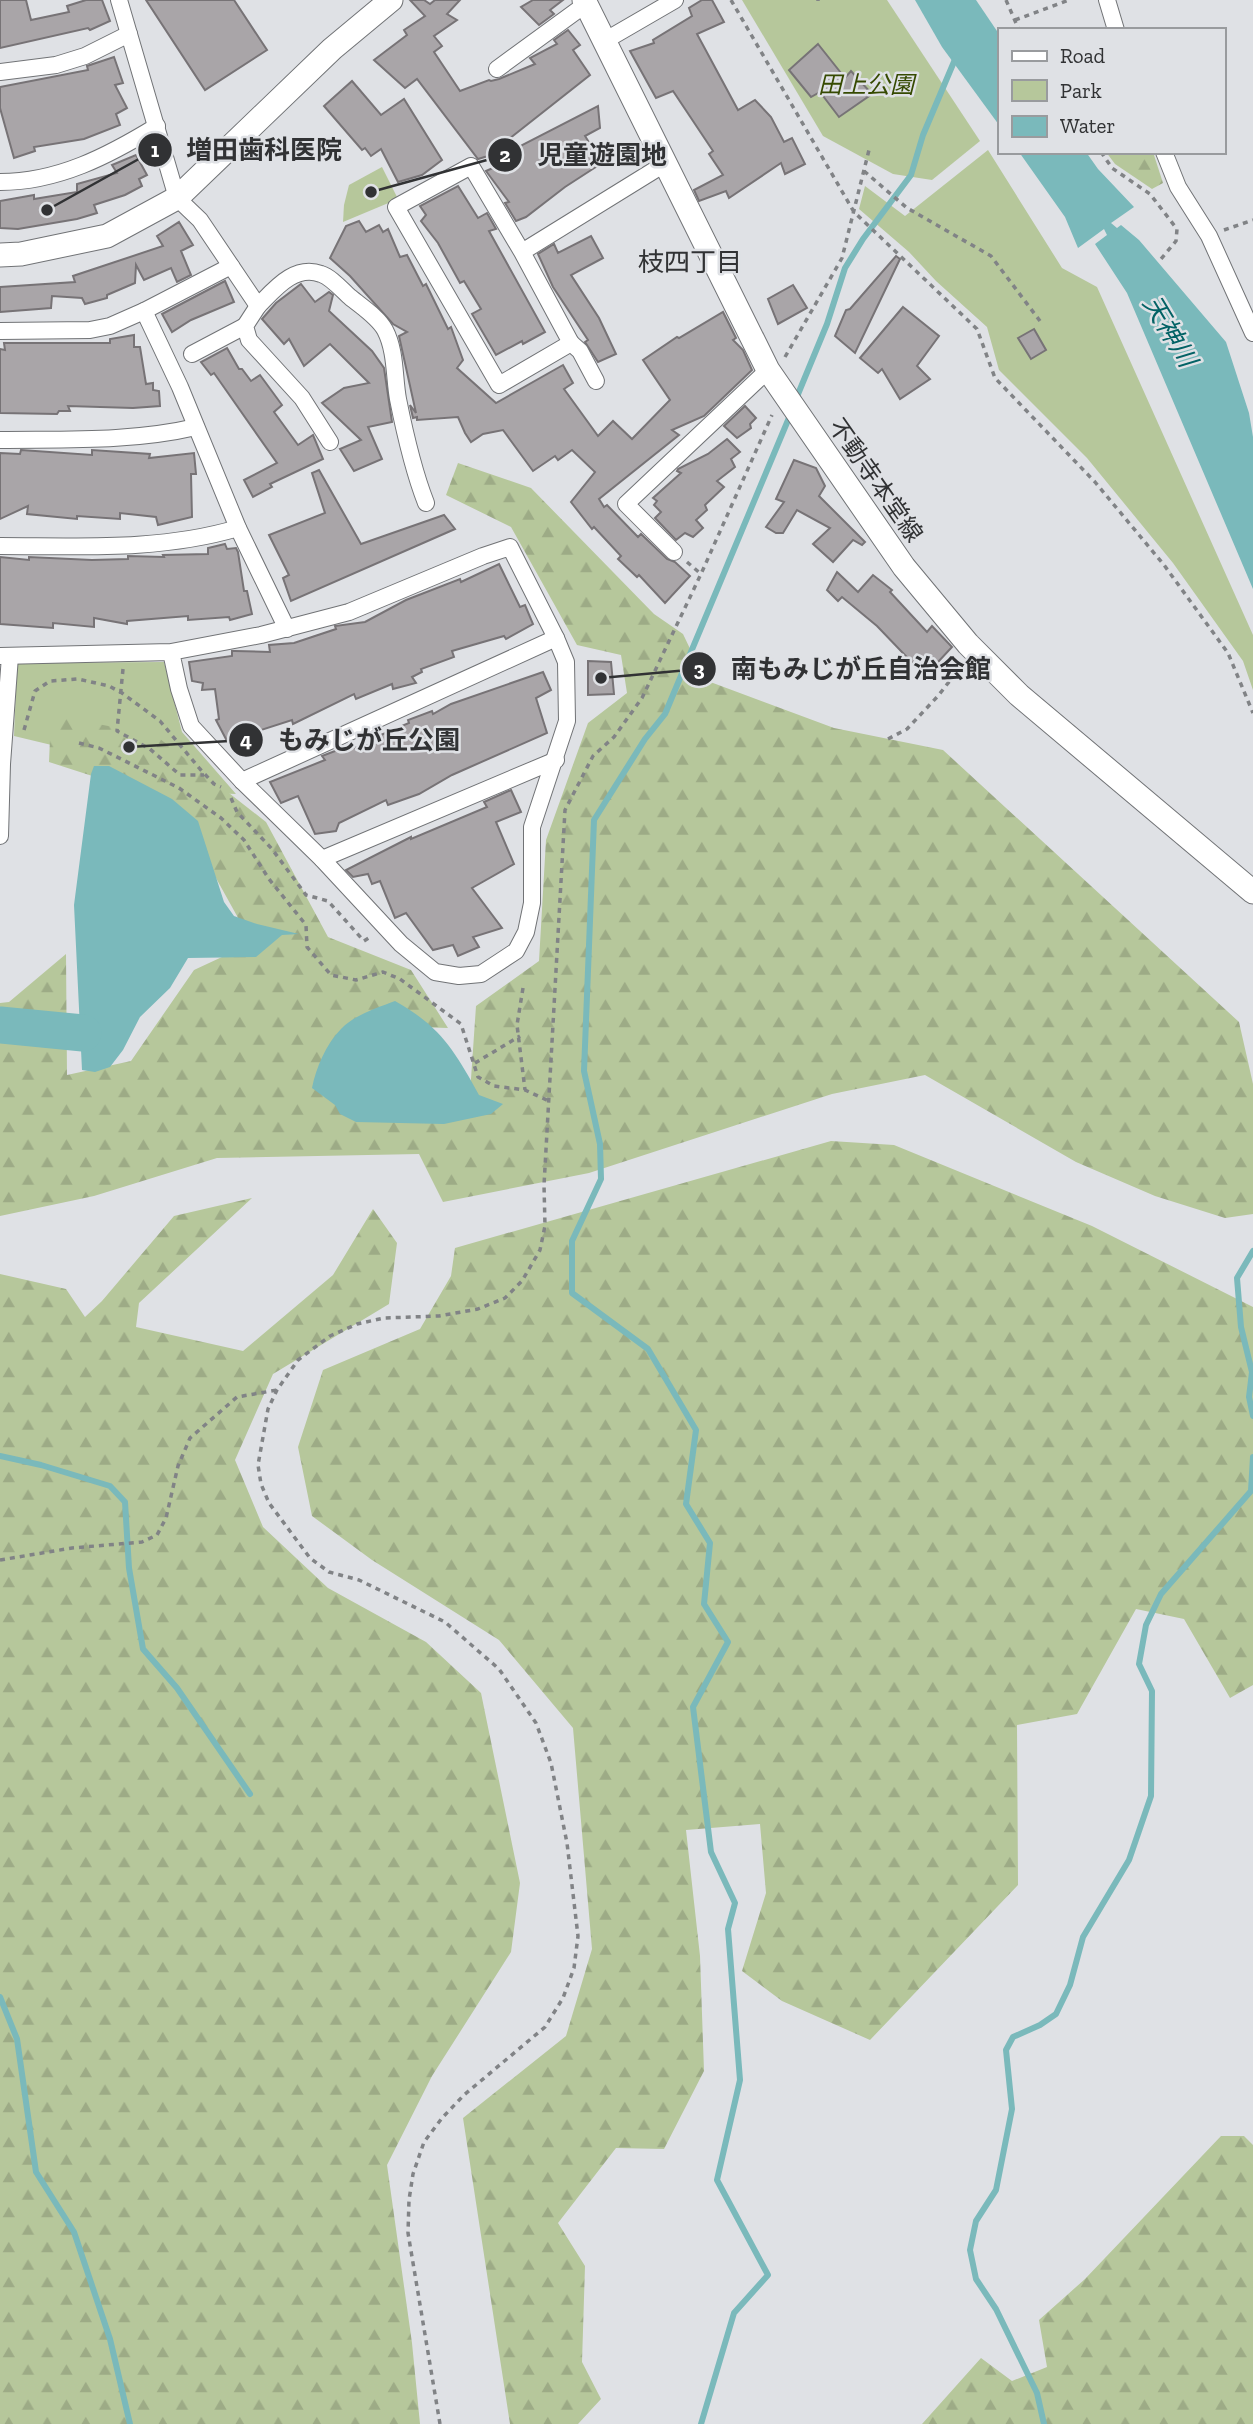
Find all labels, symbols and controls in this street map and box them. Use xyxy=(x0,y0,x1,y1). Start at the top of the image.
legend xyxy=(998,28,1225,154)
text: Road xyxy=(1060,43,1106,68)
park label: 田上公園 xyxy=(818,70,917,99)
text: Park xyxy=(1060,78,1102,103)
text: Water xyxy=(1060,113,1115,138)
callout: 増田歯科医院 xyxy=(137,126,356,173)
callout: 児童遊園地 xyxy=(488,131,681,178)
text: 増田歯科医院 xyxy=(186,134,342,166)
text: 1 xyxy=(151,137,160,162)
text: 児童遊園地 xyxy=(537,139,667,171)
text: 2 xyxy=(499,142,511,167)
district label: 枝四丁目 xyxy=(638,246,742,278)
water label: 天神川 xyxy=(1136,289,1205,375)
street label: 不動寺本堂線 xyxy=(823,413,929,547)
callout: 南もみじが丘自治会館 xyxy=(682,646,1005,693)
text: 南もみじが丘自治会館 xyxy=(731,653,991,685)
text: 3 xyxy=(693,656,705,681)
callout: もみじが丘公園 xyxy=(229,716,474,763)
text: もみじが丘公園 xyxy=(278,724,460,756)
text: 4 xyxy=(240,727,252,752)

